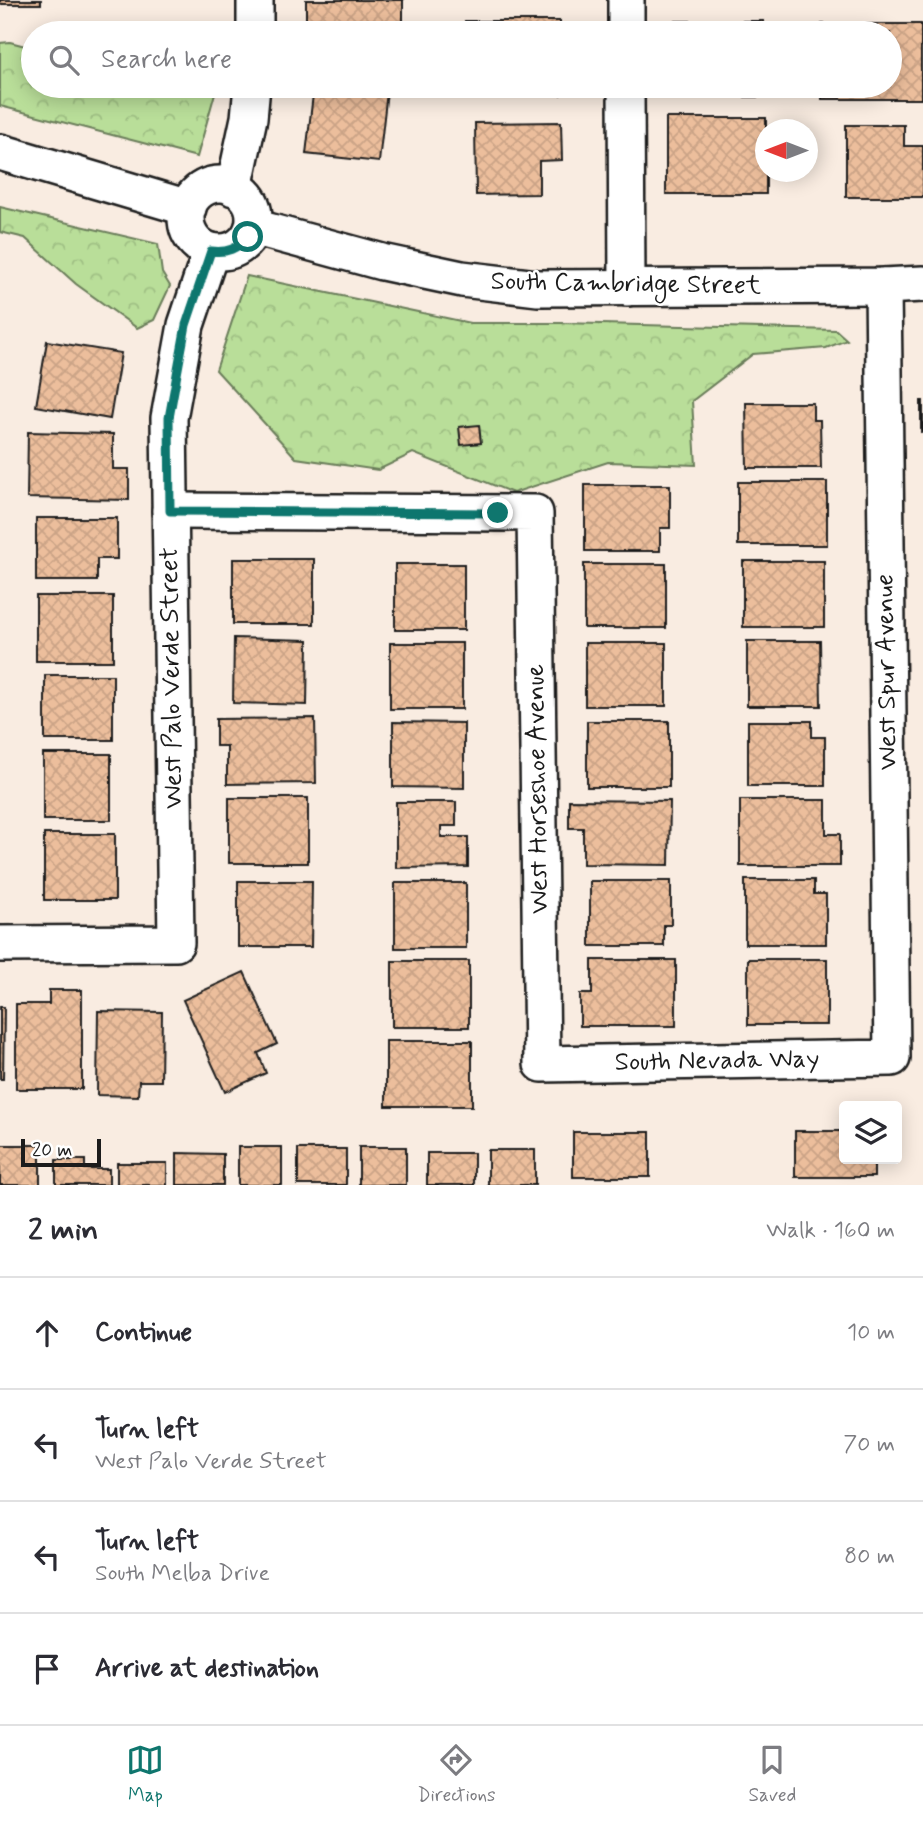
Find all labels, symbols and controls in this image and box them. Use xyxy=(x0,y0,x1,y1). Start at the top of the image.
search box xyxy=(21,21,902,98)
icon: search xyxy=(45,41,83,79)
text: Search here xyxy=(101,43,232,77)
north arrow xyxy=(755,119,818,182)
route start xyxy=(232,221,263,252)
street label: South Cambridge Street xyxy=(490,265,762,305)
route end xyxy=(482,497,513,528)
street label: West Palo Verde Street xyxy=(153,547,191,809)
street label: West Spur Avenue xyxy=(868,574,906,770)
street label: West Horseshoe Avenue xyxy=(519,664,557,914)
street label: South Nevada Way xyxy=(614,1042,820,1080)
map controls xyxy=(839,1101,902,1164)
button: layers xyxy=(839,1101,902,1164)
scale bar xyxy=(21,1136,102,1168)
text: 20 m xyxy=(32,1138,72,1163)
text: 2 min xyxy=(28,1211,98,1250)
text: Walk · 160 m xyxy=(766,1216,895,1246)
icon: ahead xyxy=(28,1314,66,1352)
text: Continue xyxy=(95,1316,192,1350)
text: 10 m xyxy=(847,1318,895,1348)
text: Turn left xyxy=(95,1413,199,1447)
icon: left xyxy=(28,1426,66,1464)
text: 70 m xyxy=(843,1430,895,1460)
text: West Palo Verde Street xyxy=(95,1447,327,1477)
text: Turn left xyxy=(95,1525,199,1559)
icon: left xyxy=(28,1538,66,1576)
text: 80 m xyxy=(844,1542,895,1572)
text: South Melba Drive xyxy=(95,1559,270,1589)
icon: arrive xyxy=(28,1650,66,1688)
text: Arrive at destination xyxy=(95,1652,319,1686)
tab: Map xyxy=(126,1741,164,1808)
tab: Directions xyxy=(417,1741,496,1808)
tab: Saved xyxy=(748,1741,796,1808)

